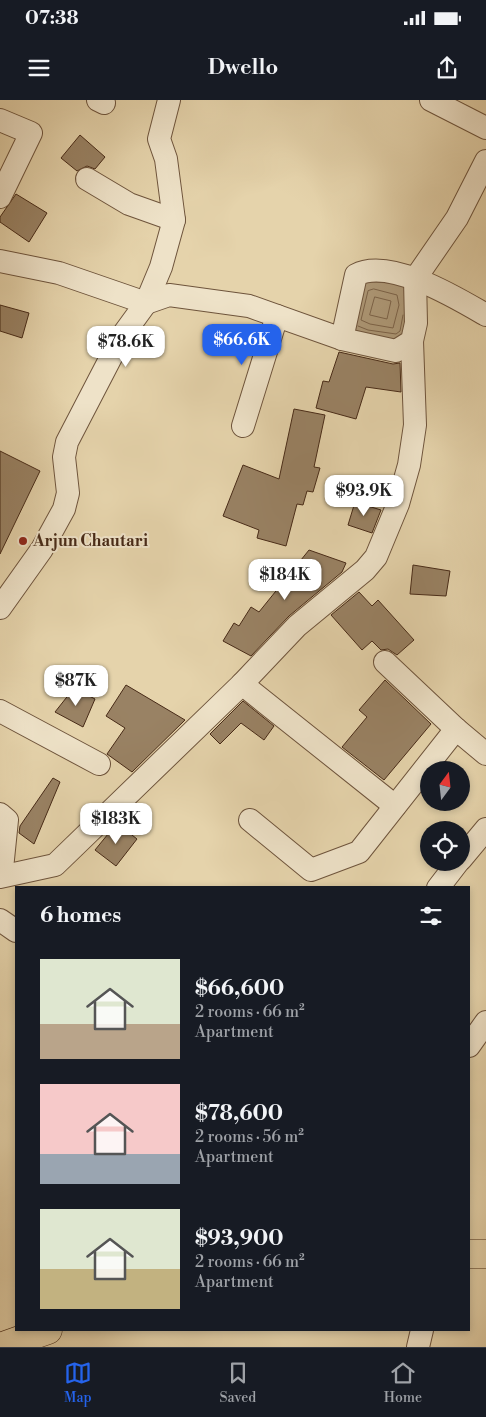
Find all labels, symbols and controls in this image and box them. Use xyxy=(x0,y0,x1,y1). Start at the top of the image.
text: 07:38 xyxy=(25,6,79,30)
icon: menu xyxy=(25,54,53,82)
text: Dwello xyxy=(208,54,278,81)
icon: share xyxy=(433,54,461,82)
pin: $66.6K xyxy=(201,324,283,366)
pin: $78.6K xyxy=(85,326,167,368)
text: $66.6K xyxy=(213,330,271,350)
text: $78.6K xyxy=(98,332,154,352)
pin: $93.9K xyxy=(323,474,405,517)
text: $93.9K xyxy=(336,481,392,501)
place label: Arjun Chautari xyxy=(32,531,148,551)
marker: Arjun Chautari xyxy=(17,535,29,547)
pin: $184K xyxy=(250,558,320,601)
text: $184K xyxy=(259,565,311,585)
pin: $87K xyxy=(46,664,106,707)
text: $87K xyxy=(55,671,97,691)
north arrow xyxy=(420,761,470,811)
map controls xyxy=(420,761,470,871)
pin: $183K xyxy=(81,802,151,845)
text: $183K xyxy=(91,809,141,829)
button: locate xyxy=(420,821,470,871)
icon: filters xyxy=(417,902,445,930)
text: 6 homes xyxy=(40,903,121,929)
text: $66,600 xyxy=(195,976,284,1002)
icon: home xyxy=(80,979,140,1039)
text: 2 rooms · 66 m² xyxy=(195,1002,305,1022)
text: Apartment xyxy=(195,1022,274,1042)
text: $78,600 xyxy=(195,1101,283,1127)
icon: home xyxy=(80,1104,140,1164)
text: 2 rooms · 56 m² xyxy=(195,1127,304,1147)
text: Apartment xyxy=(195,1147,274,1167)
text: $93,900 xyxy=(195,1226,284,1252)
icon: home xyxy=(80,1229,140,1289)
text: 2 rooms · 66 m² xyxy=(195,1252,305,1272)
text: Apartment xyxy=(195,1272,274,1292)
tab: Map xyxy=(64,1359,92,1407)
tab: Saved xyxy=(219,1359,256,1407)
tab: Home xyxy=(384,1359,422,1407)

